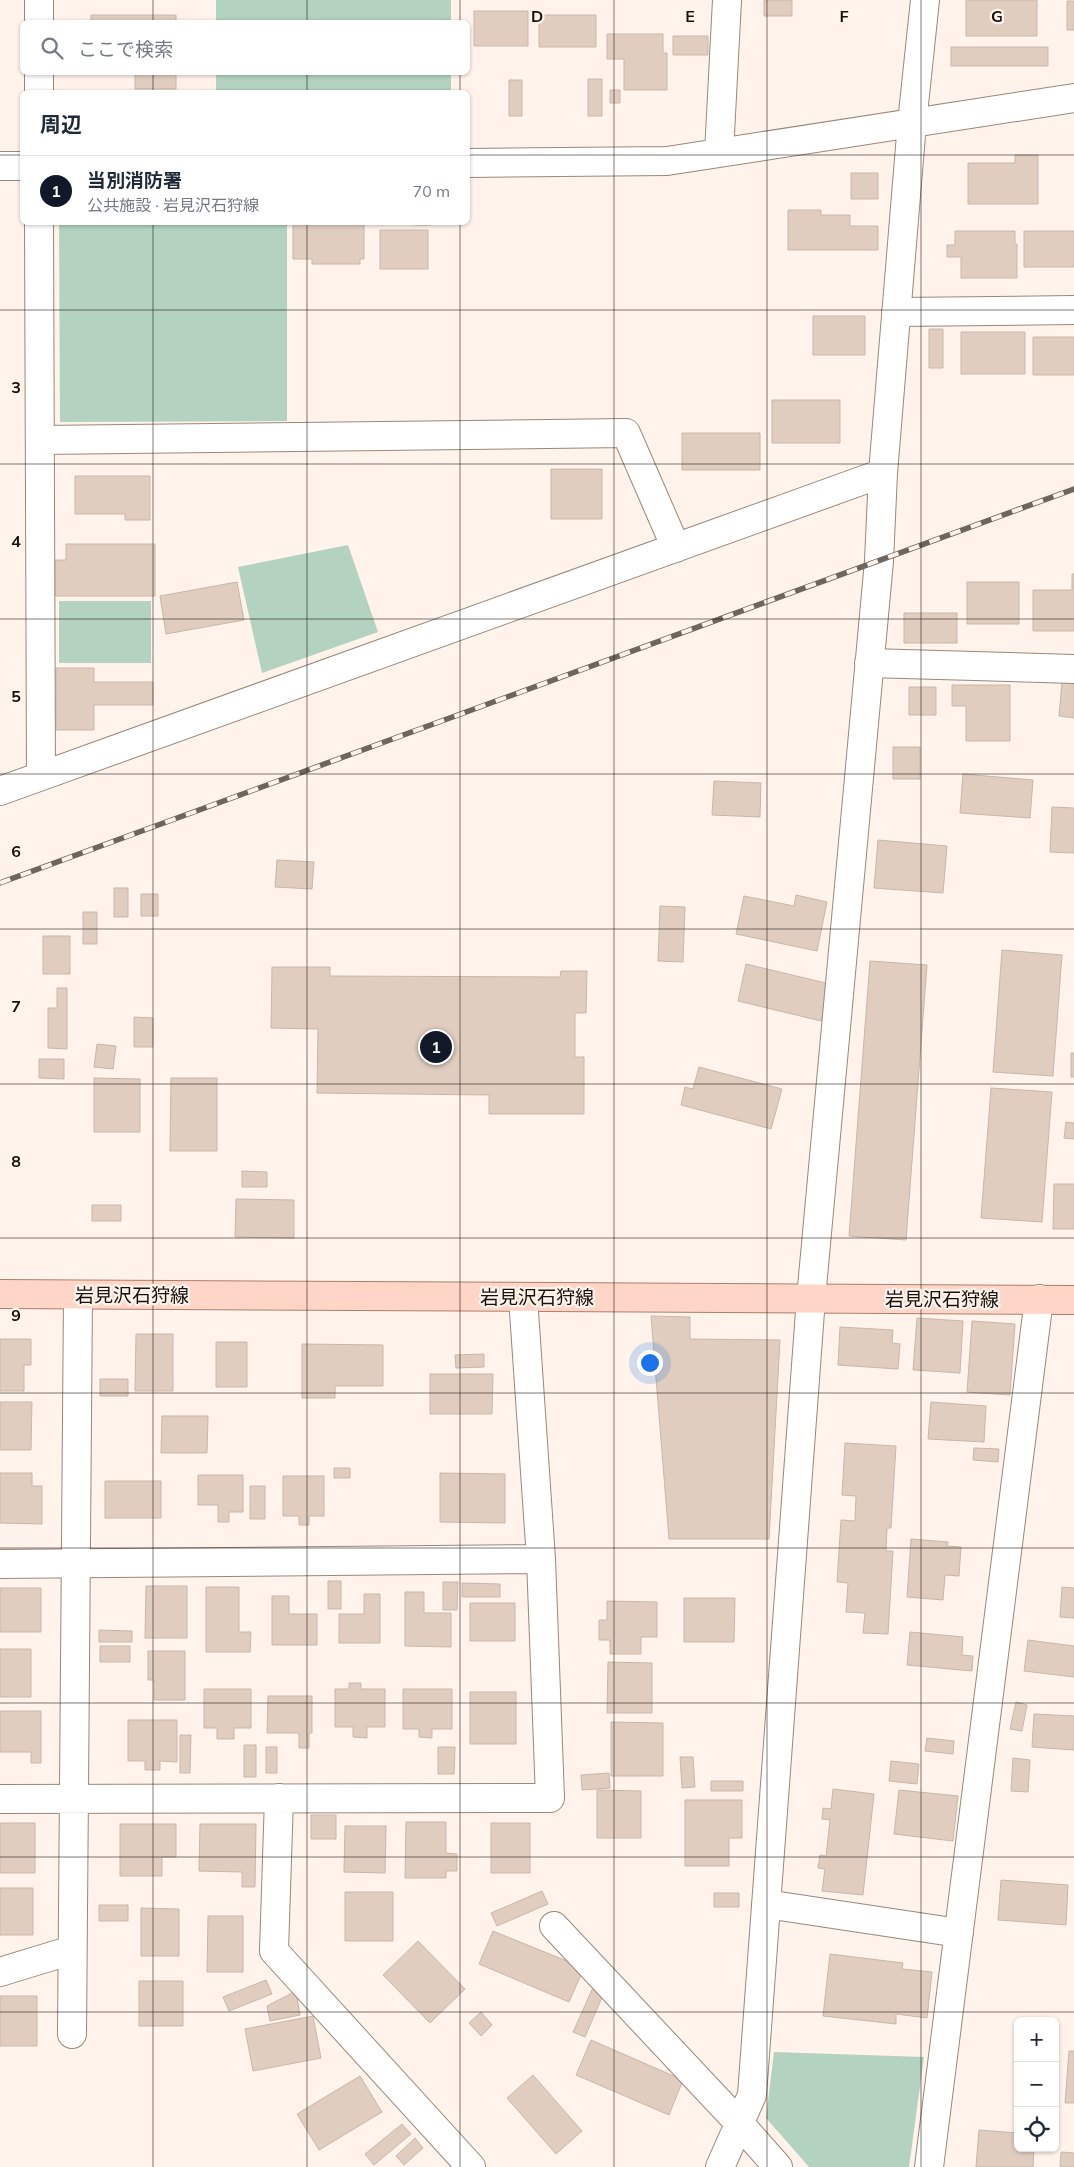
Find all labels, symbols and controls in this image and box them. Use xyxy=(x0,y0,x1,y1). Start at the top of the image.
text: D xyxy=(531,6,543,26)
text: E xyxy=(685,6,695,26)
text: F xyxy=(839,6,849,26)
text: G xyxy=(991,6,1003,26)
search box xyxy=(20,20,470,75)
icon: search xyxy=(38,34,66,62)
text: ここで検索 xyxy=(78,37,173,61)
text: 周辺 xyxy=(40,111,82,137)
text: 当別消防署 xyxy=(87,168,182,192)
text: 1 xyxy=(51,181,61,201)
text: 70 m xyxy=(413,181,450,201)
text: 公共施設 · 岩見沢石狩線 xyxy=(87,195,259,215)
text: 3 xyxy=(11,377,21,397)
text: 4 xyxy=(11,531,21,551)
text: 5 xyxy=(11,686,21,706)
text: 6 xyxy=(11,841,21,861)
text: 7 xyxy=(11,996,21,1016)
pin: 1 xyxy=(420,1028,452,1066)
text: 8 xyxy=(11,1151,21,1171)
street label: 岩見沢石狩線 xyxy=(75,1283,189,1307)
street label: 岩見沢石狩線 xyxy=(480,1285,594,1309)
street label: 岩見沢石狩線 xyxy=(885,1287,999,1311)
text: 9 xyxy=(11,1305,21,1325)
your location xyxy=(637,1350,663,1376)
map controls xyxy=(1014,2017,1059,2152)
button: + xyxy=(1014,2017,1059,2062)
button: − xyxy=(1014,2062,1059,2107)
button: locate xyxy=(1014,2107,1059,2152)

